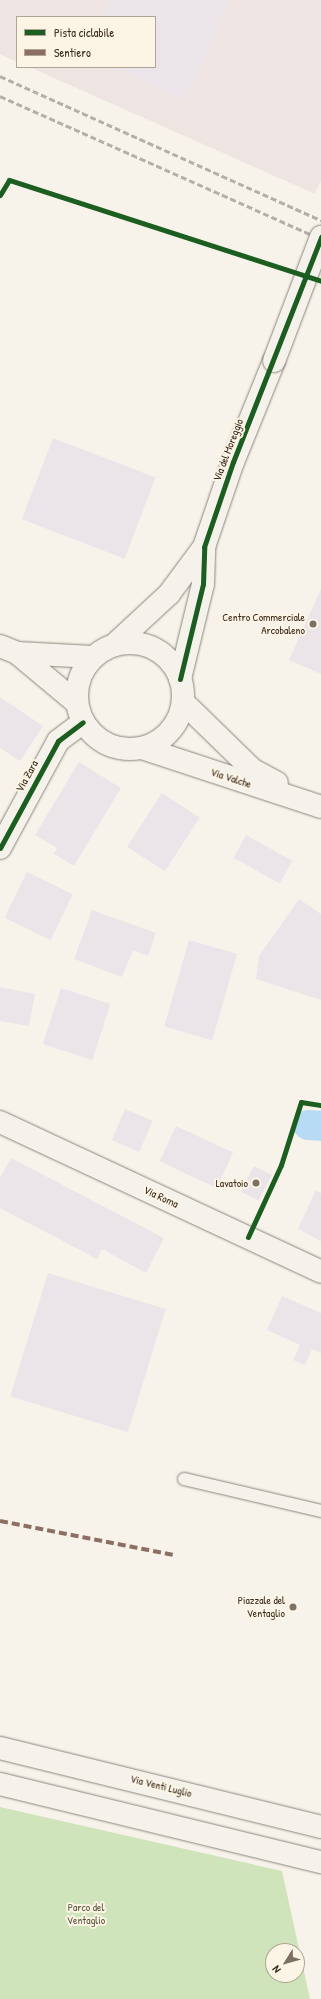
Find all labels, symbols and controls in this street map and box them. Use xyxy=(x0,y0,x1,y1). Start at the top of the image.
legend xyxy=(16,16,156,68)
text: Pista ciclabile xyxy=(54,24,114,41)
text: Sentiero xyxy=(54,44,91,61)
street label: Via del Moreggio xyxy=(210,417,246,483)
place label: Centro Commerciale Arcobaleno xyxy=(222,611,305,637)
marker: Centro Commerciale Arcobaleno xyxy=(308,619,318,629)
street label: Via Zara xyxy=(13,758,41,794)
street label: Via Valche xyxy=(209,765,253,791)
place label: Lavatoio xyxy=(216,1176,248,1190)
marker: Lavatoio xyxy=(251,1178,261,1188)
street label: Via Roma xyxy=(142,1183,180,1211)
place label: Piazzale del Ventaglio xyxy=(238,1594,285,1620)
marker: Piazzale del Ventaglio xyxy=(288,1602,298,1612)
street label: Via Venti Luglio xyxy=(129,1772,193,1800)
park label: Parco del Ventaglio xyxy=(67,1901,105,1927)
north arrow xyxy=(265,1943,305,1983)
text: N xyxy=(269,1963,284,1976)

